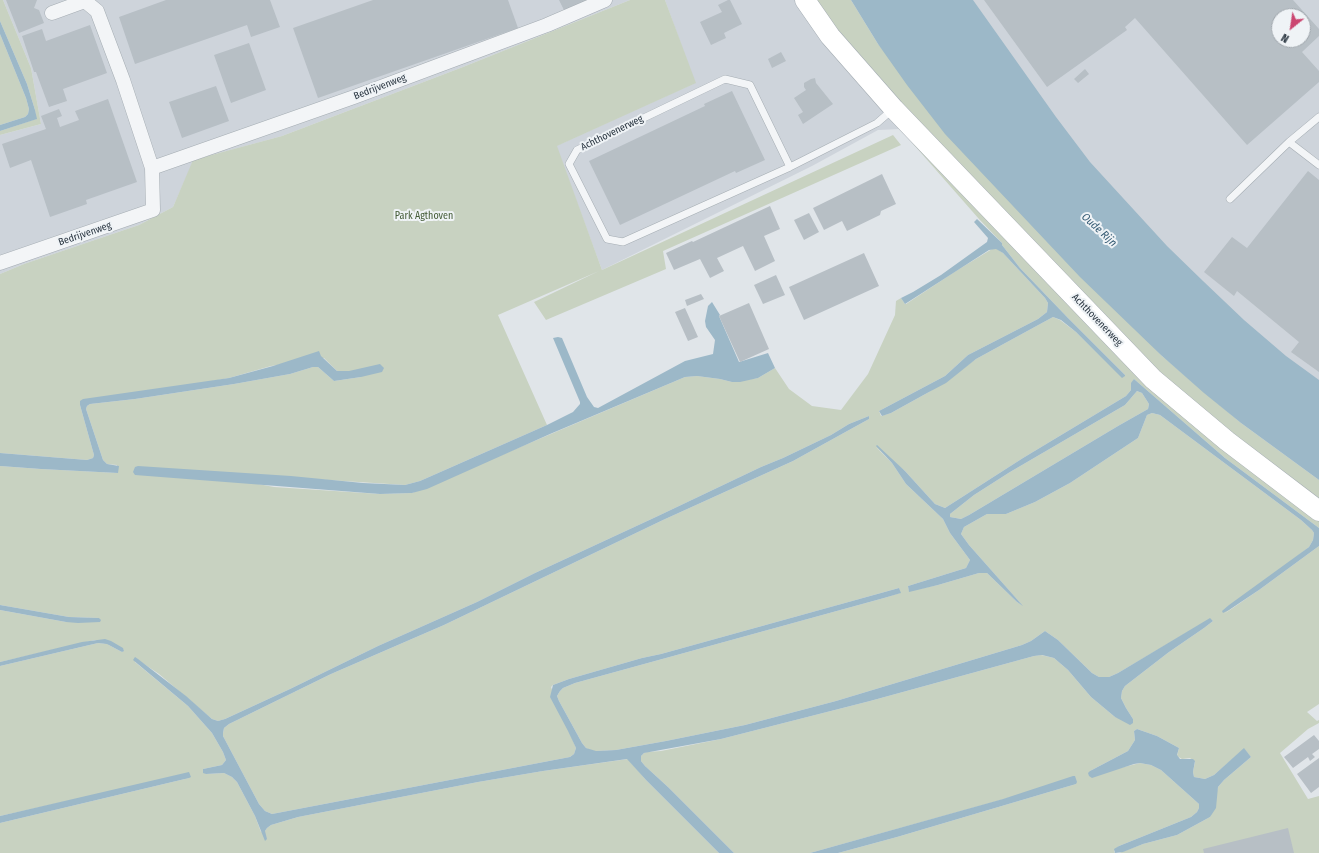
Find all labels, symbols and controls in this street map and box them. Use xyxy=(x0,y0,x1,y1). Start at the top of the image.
north arrow xyxy=(1271,8,1311,48)
text: N xyxy=(1279,31,1291,45)
street label: Bedrijvenweg xyxy=(352,72,408,102)
street label: Achthovenerweg xyxy=(579,113,645,153)
park label: Park Agthoven xyxy=(395,210,453,222)
water label: Oude Rijn xyxy=(1079,210,1119,250)
street label: Bedrijvenweg xyxy=(57,219,113,249)
street label: Achthovenerweg xyxy=(1069,291,1125,349)

